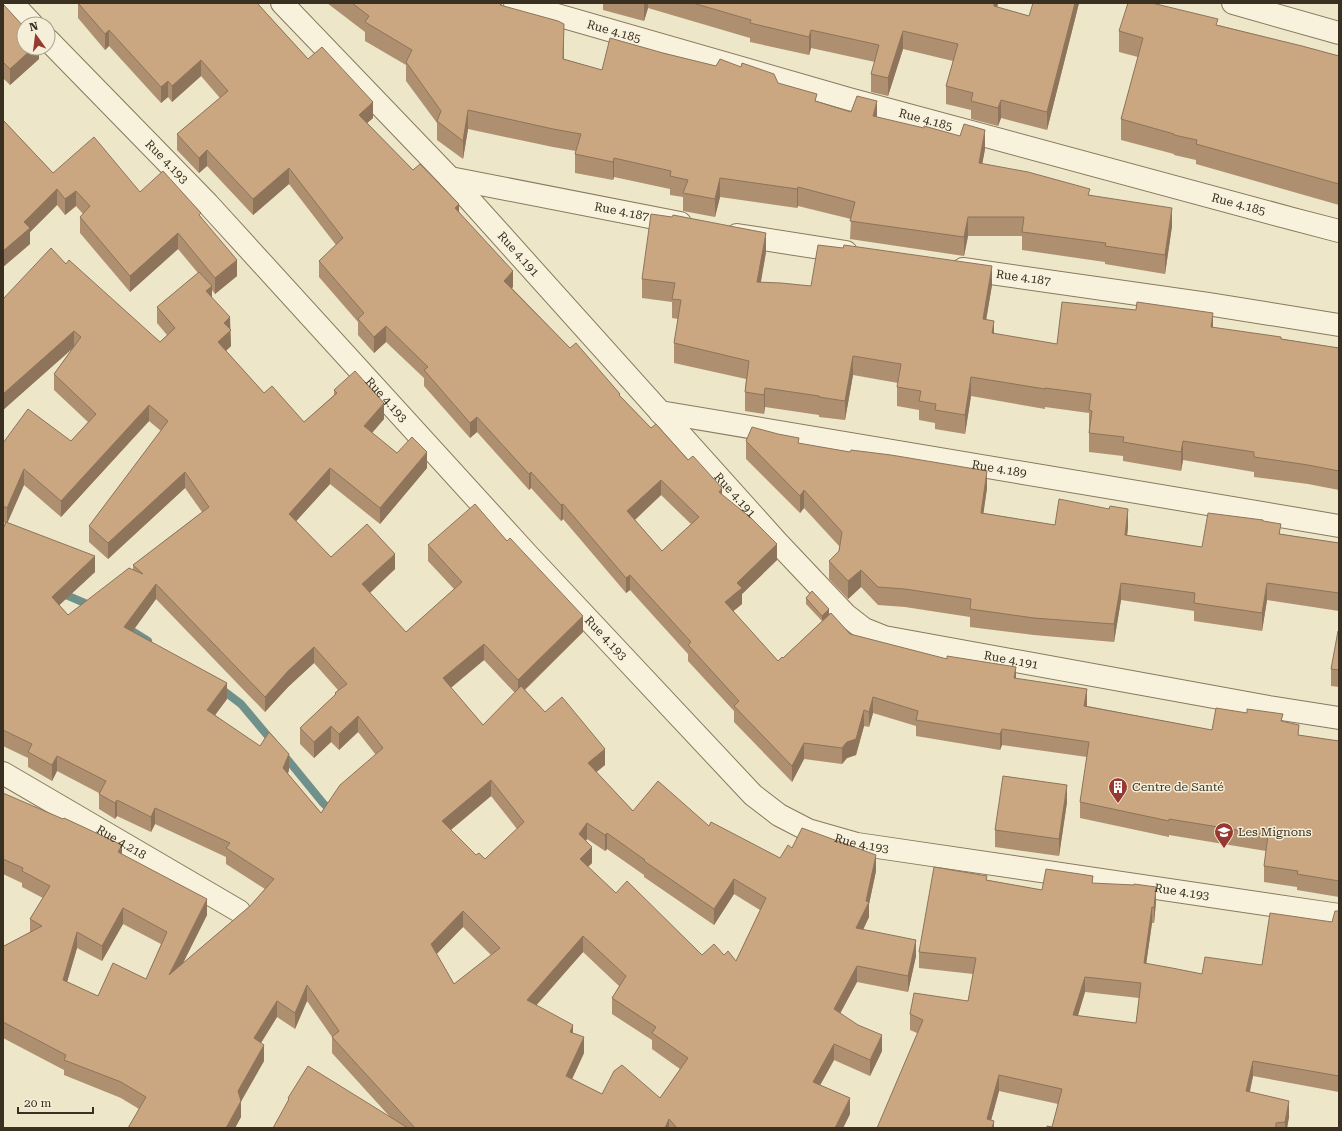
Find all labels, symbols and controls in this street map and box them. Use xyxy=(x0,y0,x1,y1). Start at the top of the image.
north arrow xyxy=(16,16,56,56)
street label: Rue 4.185 xyxy=(585,17,643,46)
text: N xyxy=(28,19,40,34)
street label: Rue 4.185 xyxy=(897,106,954,134)
street label: Rue 4.193 xyxy=(142,137,191,187)
street label: Rue 4.185 xyxy=(1210,190,1267,218)
street label: Rue 4.187 xyxy=(593,199,650,224)
street label: Rue 4.191 xyxy=(495,229,542,280)
street label: Rue 4.187 xyxy=(995,267,1052,289)
street label: Rue 4.193 xyxy=(363,375,410,425)
street label: Rue 4.189 xyxy=(971,457,1028,480)
street label: Rue 4.191 xyxy=(711,470,759,521)
street label: Rue 4.193 xyxy=(582,613,630,663)
street label: Rue 4.191 xyxy=(983,648,1040,672)
building icon: Centre de Santé xyxy=(1107,776,1129,804)
place label: Centre de Santé xyxy=(1132,780,1224,794)
school or university icon: Les Mignons xyxy=(1213,821,1235,849)
street label: Rue 4.218 xyxy=(94,822,149,862)
place label: Les Mignons xyxy=(1238,825,1312,839)
street label: Rue 4.193 xyxy=(833,831,890,856)
street label: Rue 4.193 xyxy=(1154,881,1211,903)
scale bar xyxy=(18,1089,93,1115)
text: 20 m xyxy=(24,1096,51,1110)

